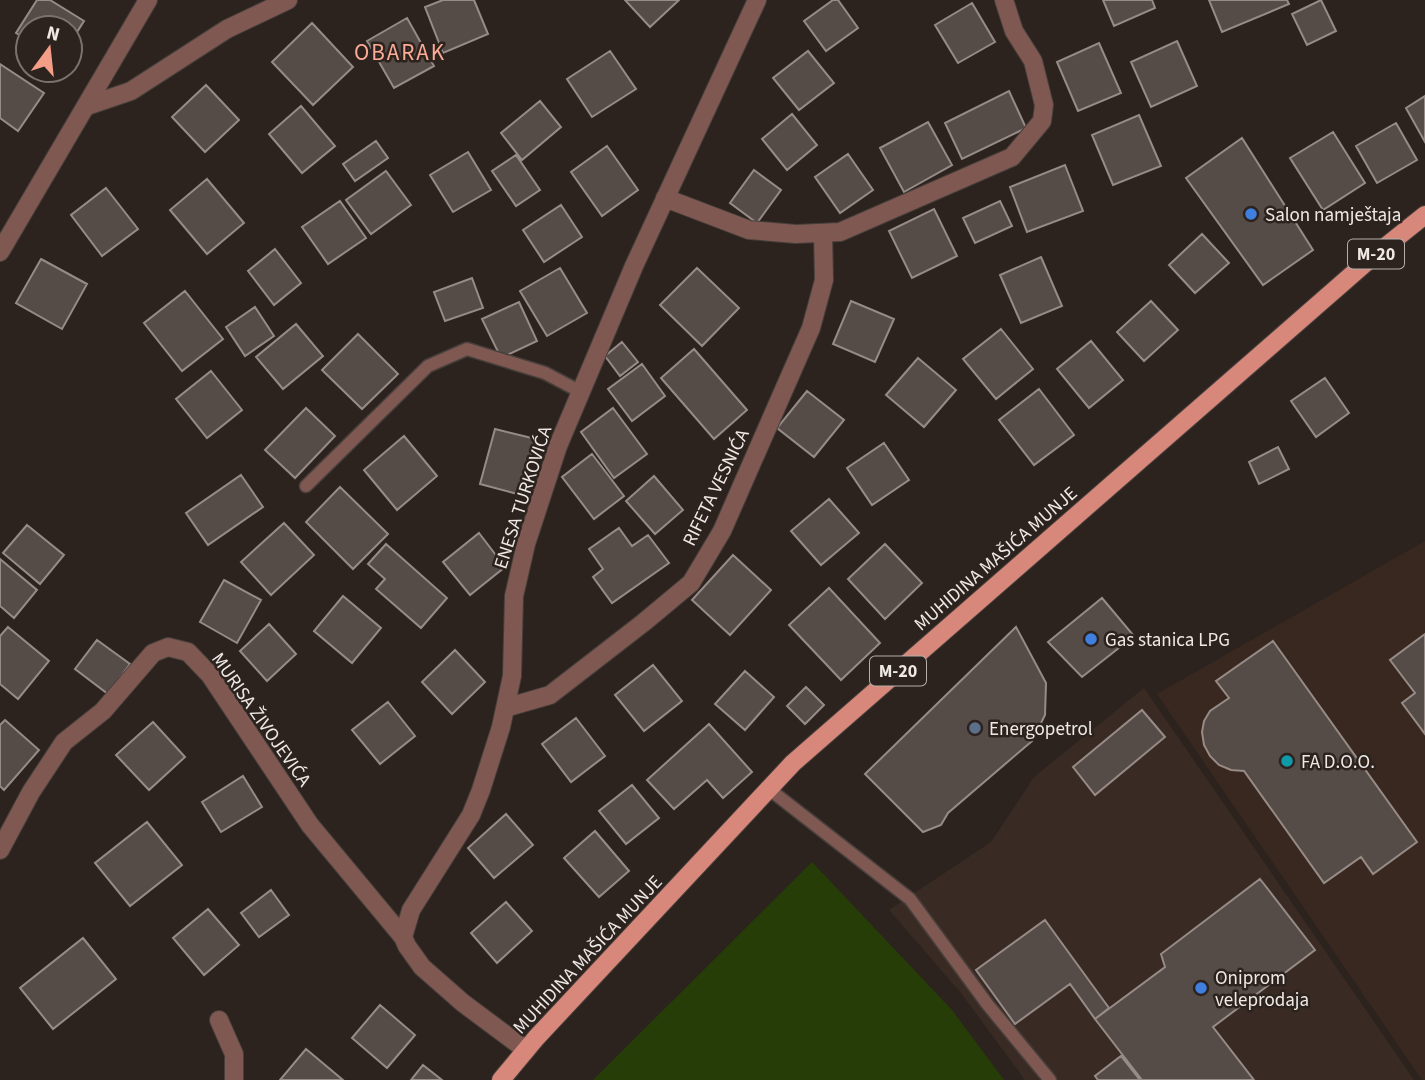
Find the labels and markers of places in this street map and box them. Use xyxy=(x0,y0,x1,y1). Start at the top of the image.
place label: Salon namještaja xyxy=(1265,202,1401,229)
marker: Salon namještaja xyxy=(1243,206,1259,222)
place label: Gas stanica LPG xyxy=(1105,627,1230,654)
marker: Gas stanica LPG xyxy=(1083,631,1099,647)
place label: Energopetrol xyxy=(989,716,1093,743)
marker: Energopetrol xyxy=(967,720,983,736)
place label: FA D.O.O. xyxy=(1301,749,1375,776)
marker: FA D.O.O. xyxy=(1279,753,1295,769)
place label: Oniprom veleprodaja xyxy=(1215,965,1309,1014)
marker: Oniprom veleprodaja xyxy=(1193,980,1209,996)

